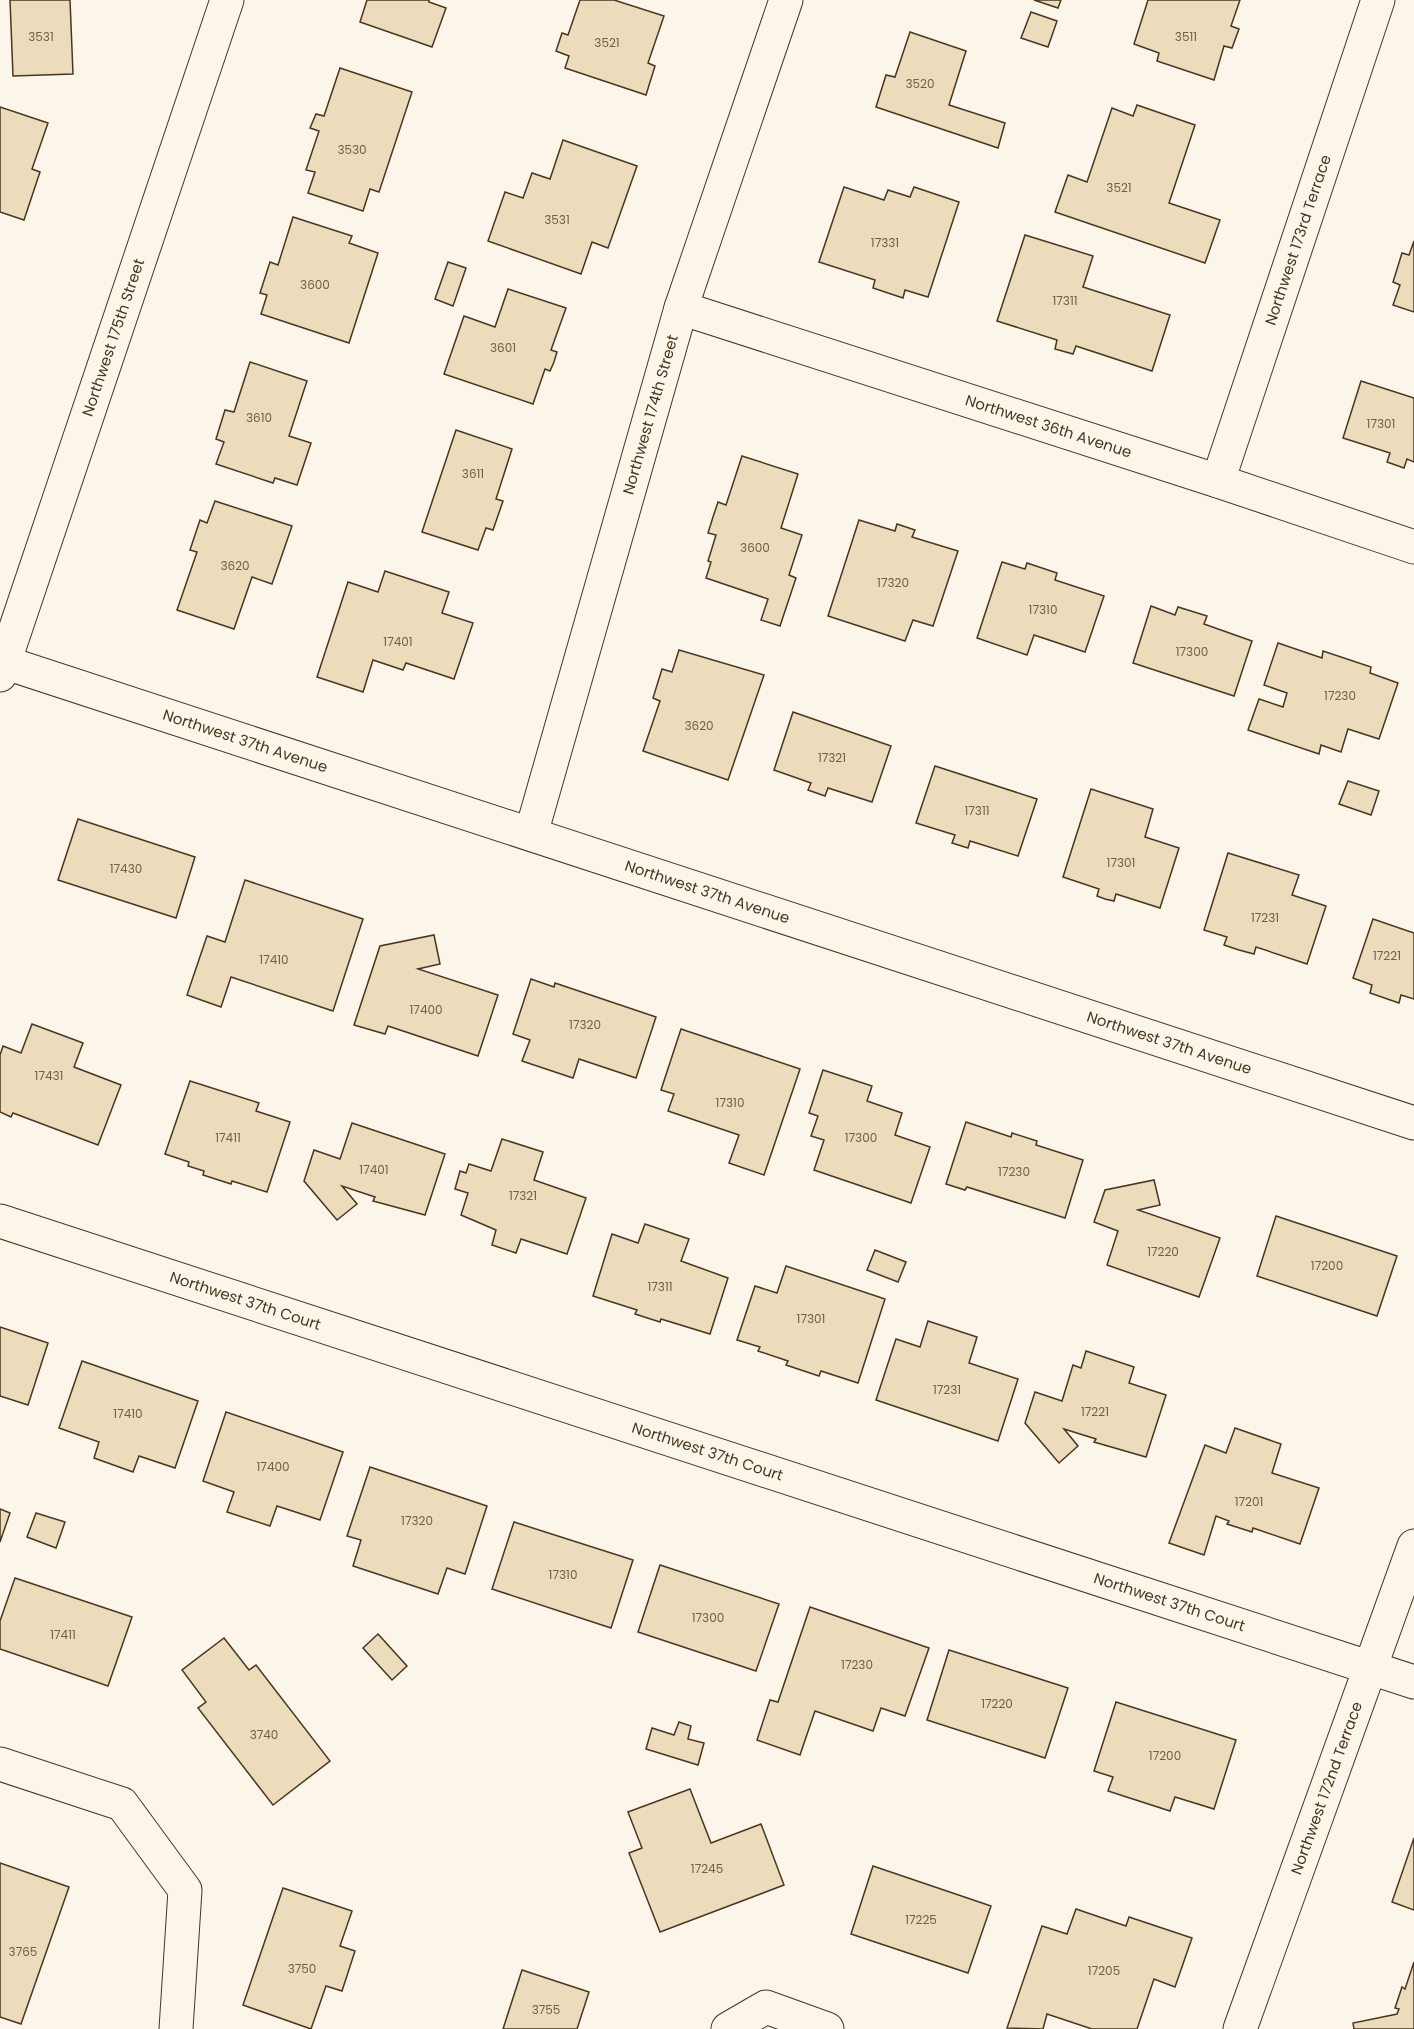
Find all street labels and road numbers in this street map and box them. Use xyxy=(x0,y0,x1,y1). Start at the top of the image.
street label: Northwest 173rd Terrace xyxy=(1260,152,1336,328)
street label: Northwest 175th Street xyxy=(77,256,149,419)
street label: Northwest 174th Street xyxy=(617,332,683,497)
street label: Northwest 36th Avenue xyxy=(963,389,1134,463)
street label: Northwest 37th Avenue xyxy=(160,704,331,777)
street label: Northwest 37th Avenue xyxy=(622,855,793,928)
street label: Northwest 37th Avenue xyxy=(1084,1006,1254,1079)
street label: Northwest 37th Court xyxy=(167,1266,324,1335)
street label: Northwest 37th Court xyxy=(629,1417,786,1486)
street label: Northwest 37th Court xyxy=(1091,1567,1248,1636)
street label: Northwest 172nd Terrace xyxy=(1285,1699,1367,1877)

